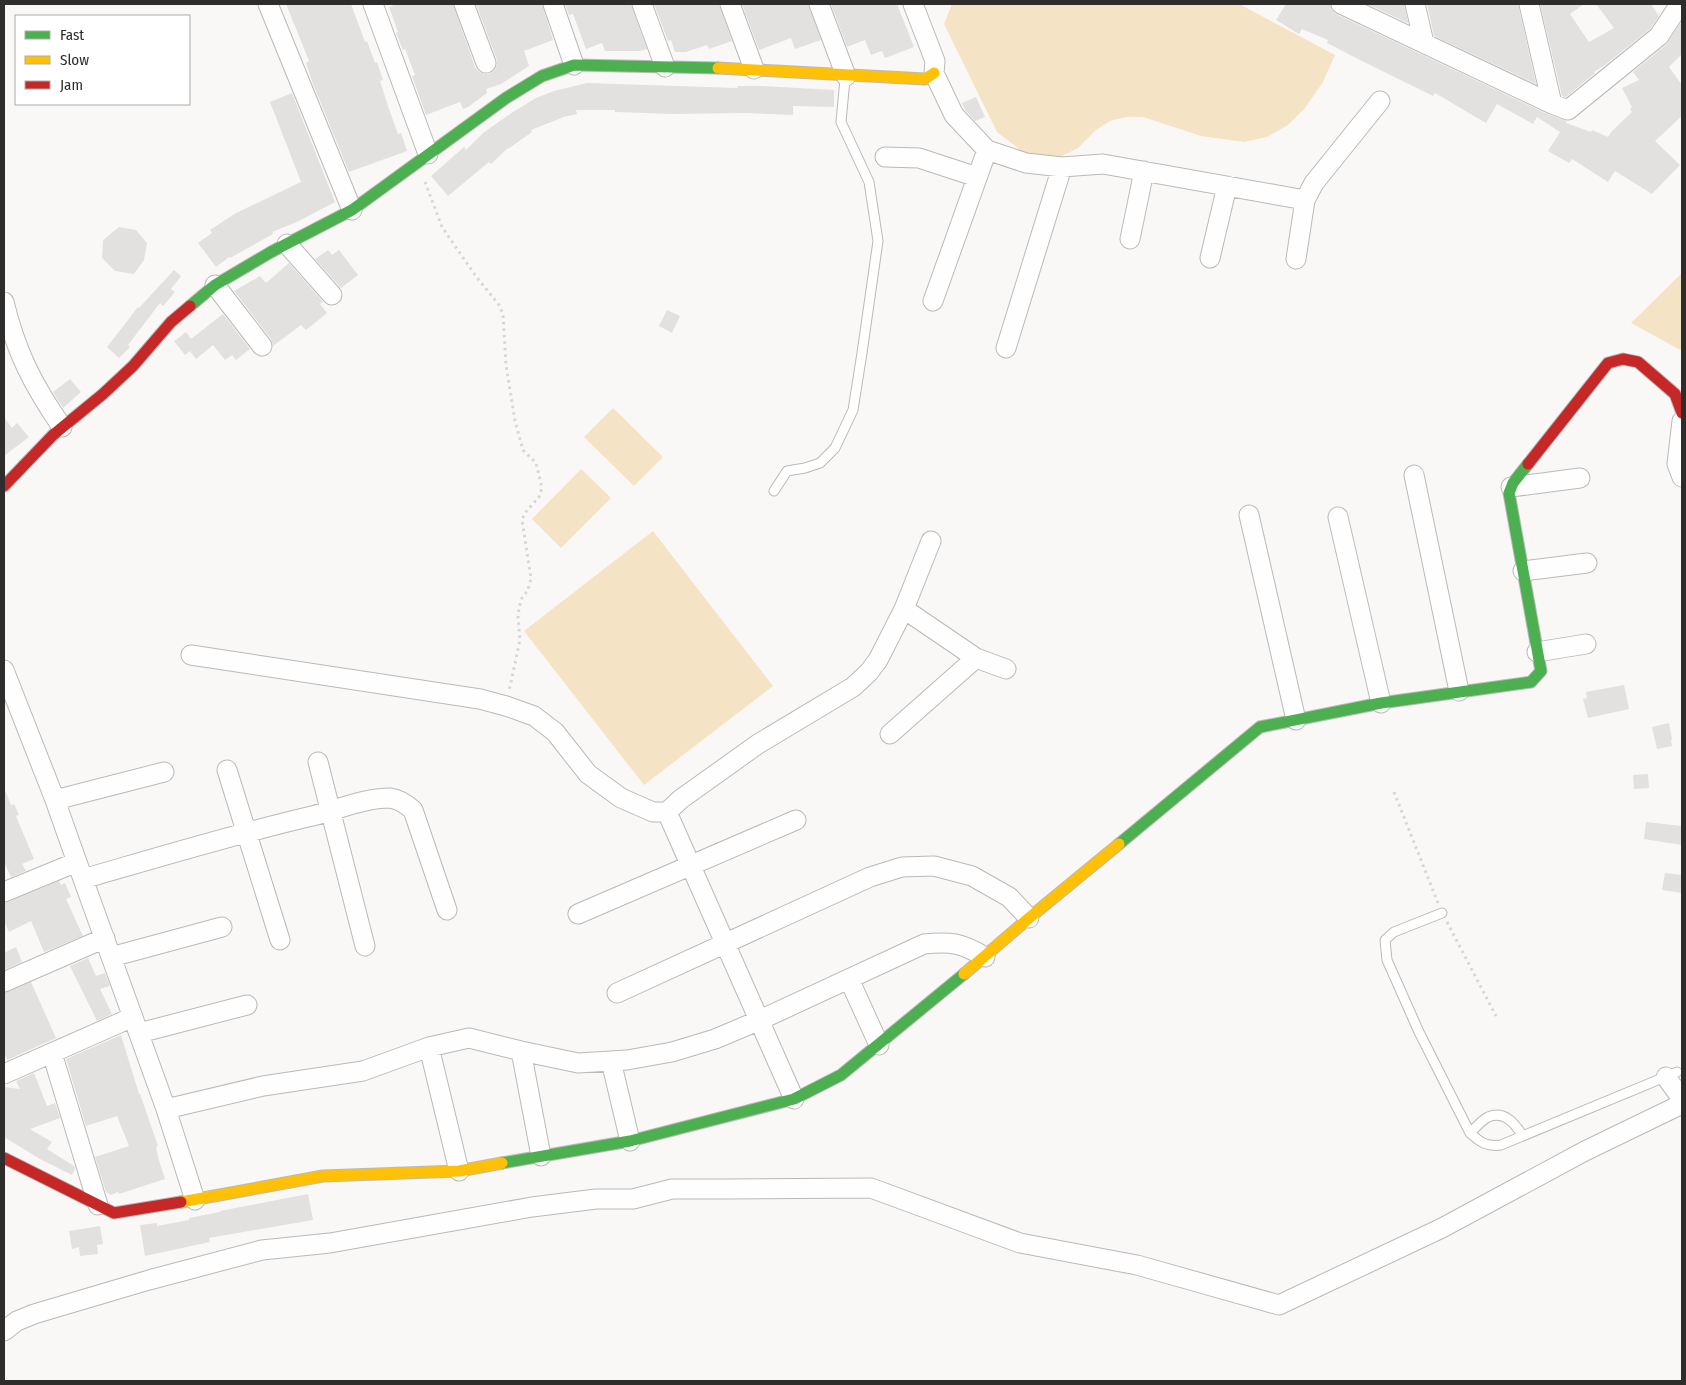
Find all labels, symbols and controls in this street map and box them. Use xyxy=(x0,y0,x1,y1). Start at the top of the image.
legend xyxy=(15,15,190,105)
text: Fast xyxy=(60,26,84,44)
text: Slow xyxy=(60,51,89,69)
text: Jam xyxy=(60,76,83,94)

